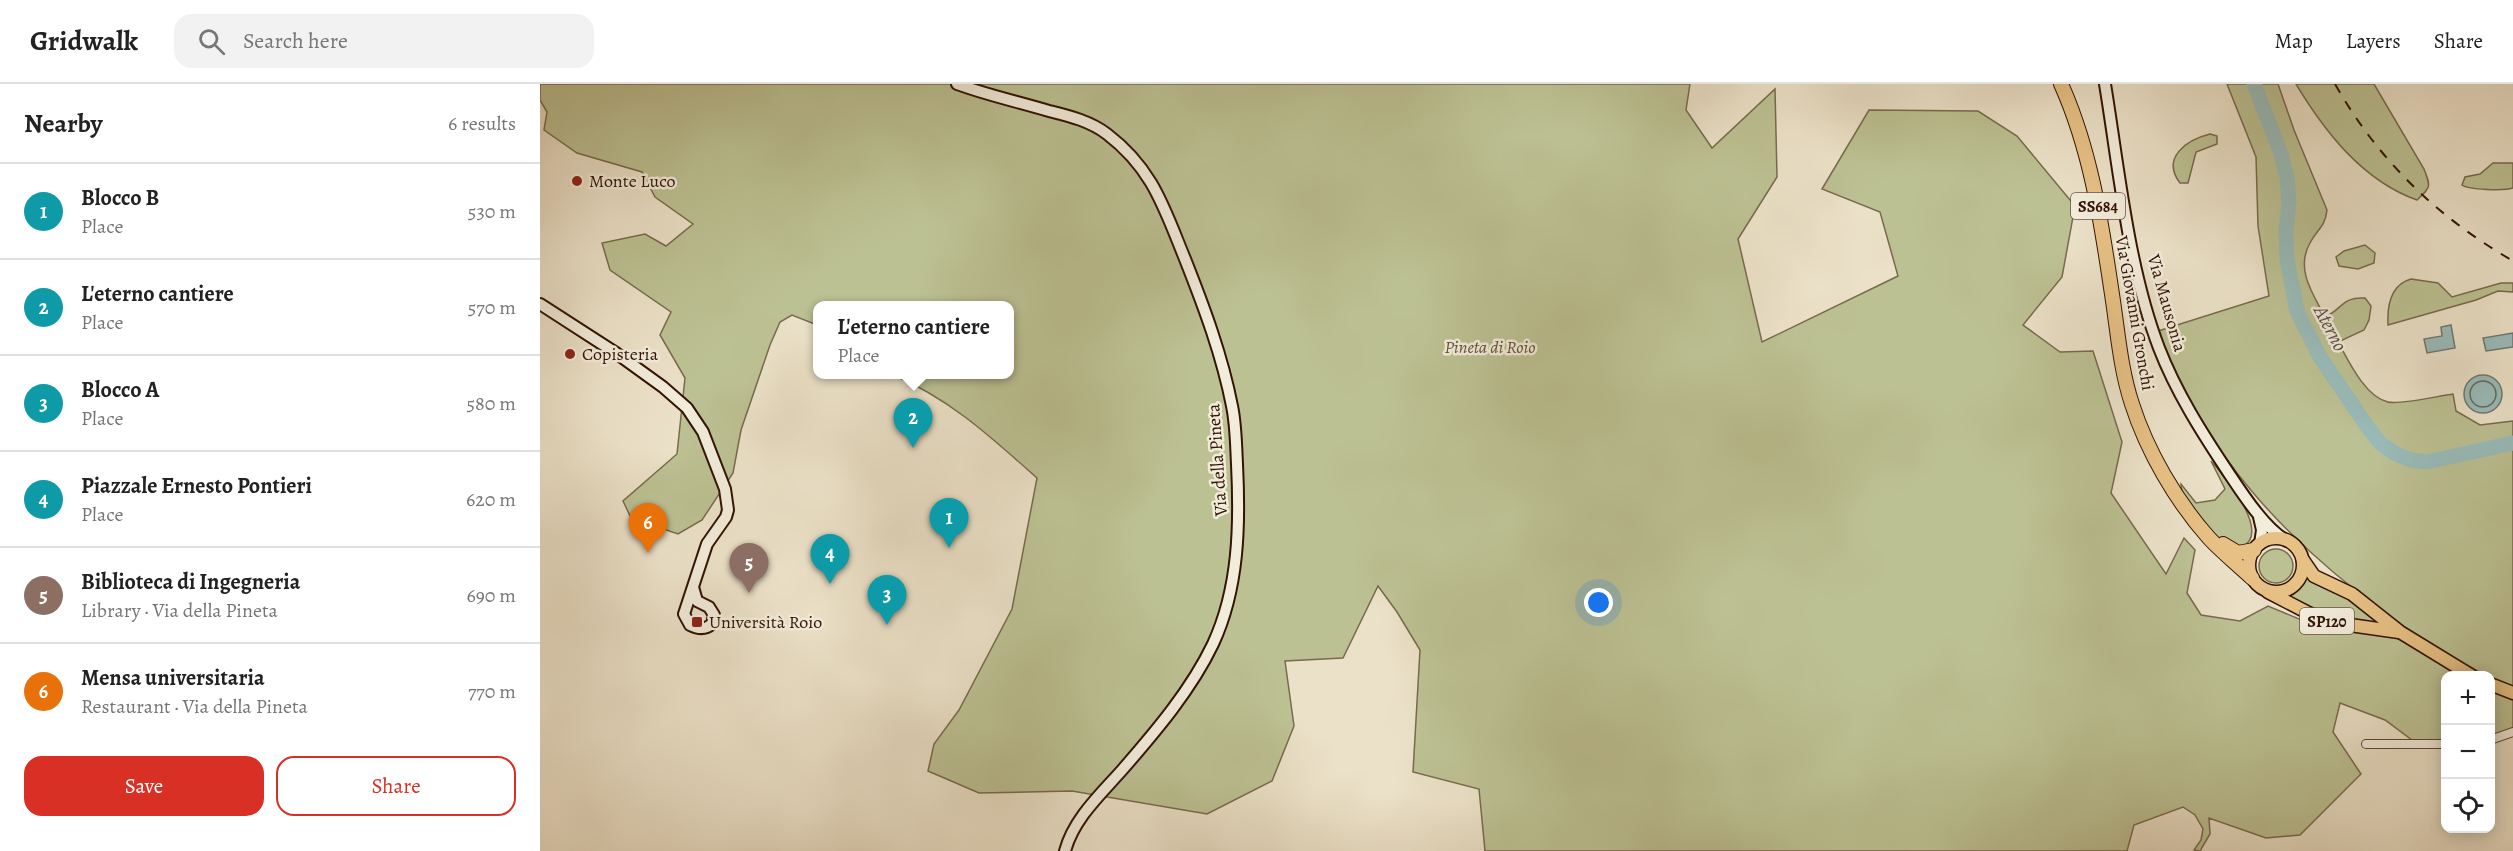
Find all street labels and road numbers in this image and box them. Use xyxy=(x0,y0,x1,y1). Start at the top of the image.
road number: SS684 xyxy=(2071,193,2125,219)
street label: Via Giovanni Gronchi xyxy=(2109,233,2160,392)
street label: Via Mausonia xyxy=(2141,251,2192,355)
street label: Via della Pineta xyxy=(1201,402,1233,518)
road number: SP120 xyxy=(2300,608,2354,634)

